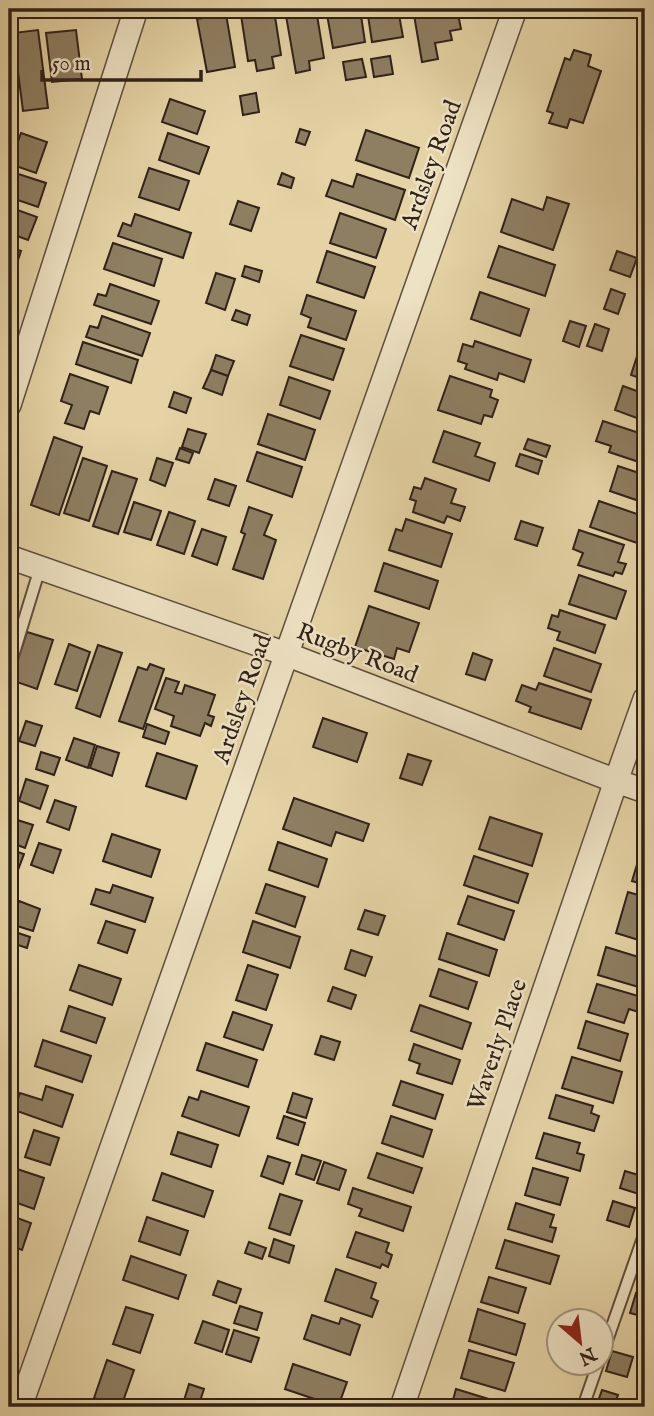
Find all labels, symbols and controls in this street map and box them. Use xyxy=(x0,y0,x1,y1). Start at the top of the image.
scale bar xyxy=(42,38,201,82)
text: 50 m xyxy=(52,51,91,78)
street label: Ardsley Road xyxy=(394,96,470,235)
street label: Rugby Road xyxy=(292,617,422,691)
street label: Ardsley Road xyxy=(206,630,280,769)
street label: Waverly Place xyxy=(461,975,535,1115)
north arrow xyxy=(546,1308,616,1378)
text: N xyxy=(574,1340,601,1370)

